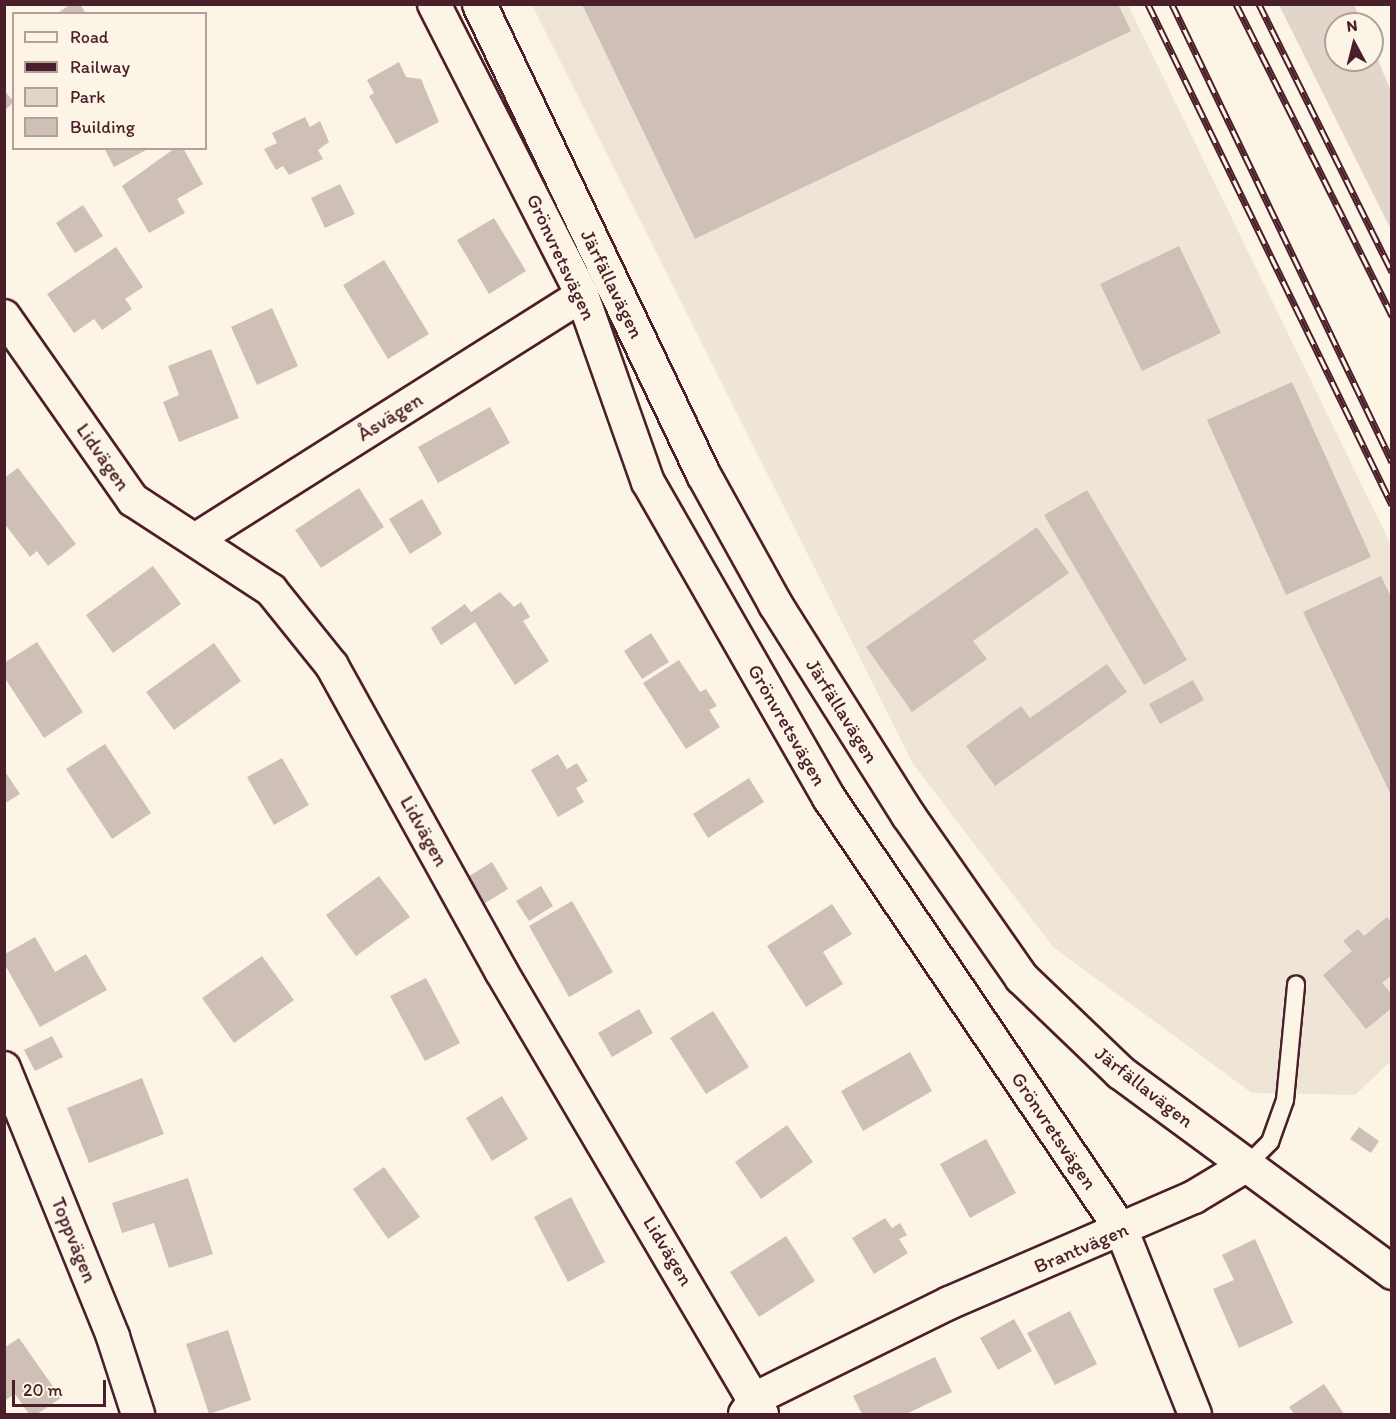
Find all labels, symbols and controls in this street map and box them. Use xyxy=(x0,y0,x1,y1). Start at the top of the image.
legend xyxy=(12,12,207,150)
north arrow xyxy=(1324,12,1384,72)
text: N xyxy=(1345,16,1359,36)
text: Road xyxy=(70,26,109,48)
text: Railway xyxy=(70,56,130,78)
text: Park xyxy=(70,86,105,108)
text: Building xyxy=(70,116,135,138)
street label: Grönvretsvägen xyxy=(521,190,601,324)
street label: Järfällavägen xyxy=(575,226,649,342)
street label: Åsvägen xyxy=(353,388,427,446)
street label: Lidvägen xyxy=(71,419,135,495)
street label: Järfällavägen xyxy=(801,655,883,767)
street label: Grönvretsvägen xyxy=(742,660,832,790)
street label: Lidvägen xyxy=(395,792,453,870)
street label: Järfällavägen xyxy=(1090,1041,1198,1133)
street label: Grönvretsvägen xyxy=(1006,1068,1102,1194)
street label: Toppvägen xyxy=(46,1194,102,1286)
street label: Lidvägen xyxy=(638,1212,698,1290)
street label: Brantvägen xyxy=(1030,1217,1132,1279)
scale bar xyxy=(15,1368,110,1406)
text: 20 m xyxy=(23,1379,63,1401)

